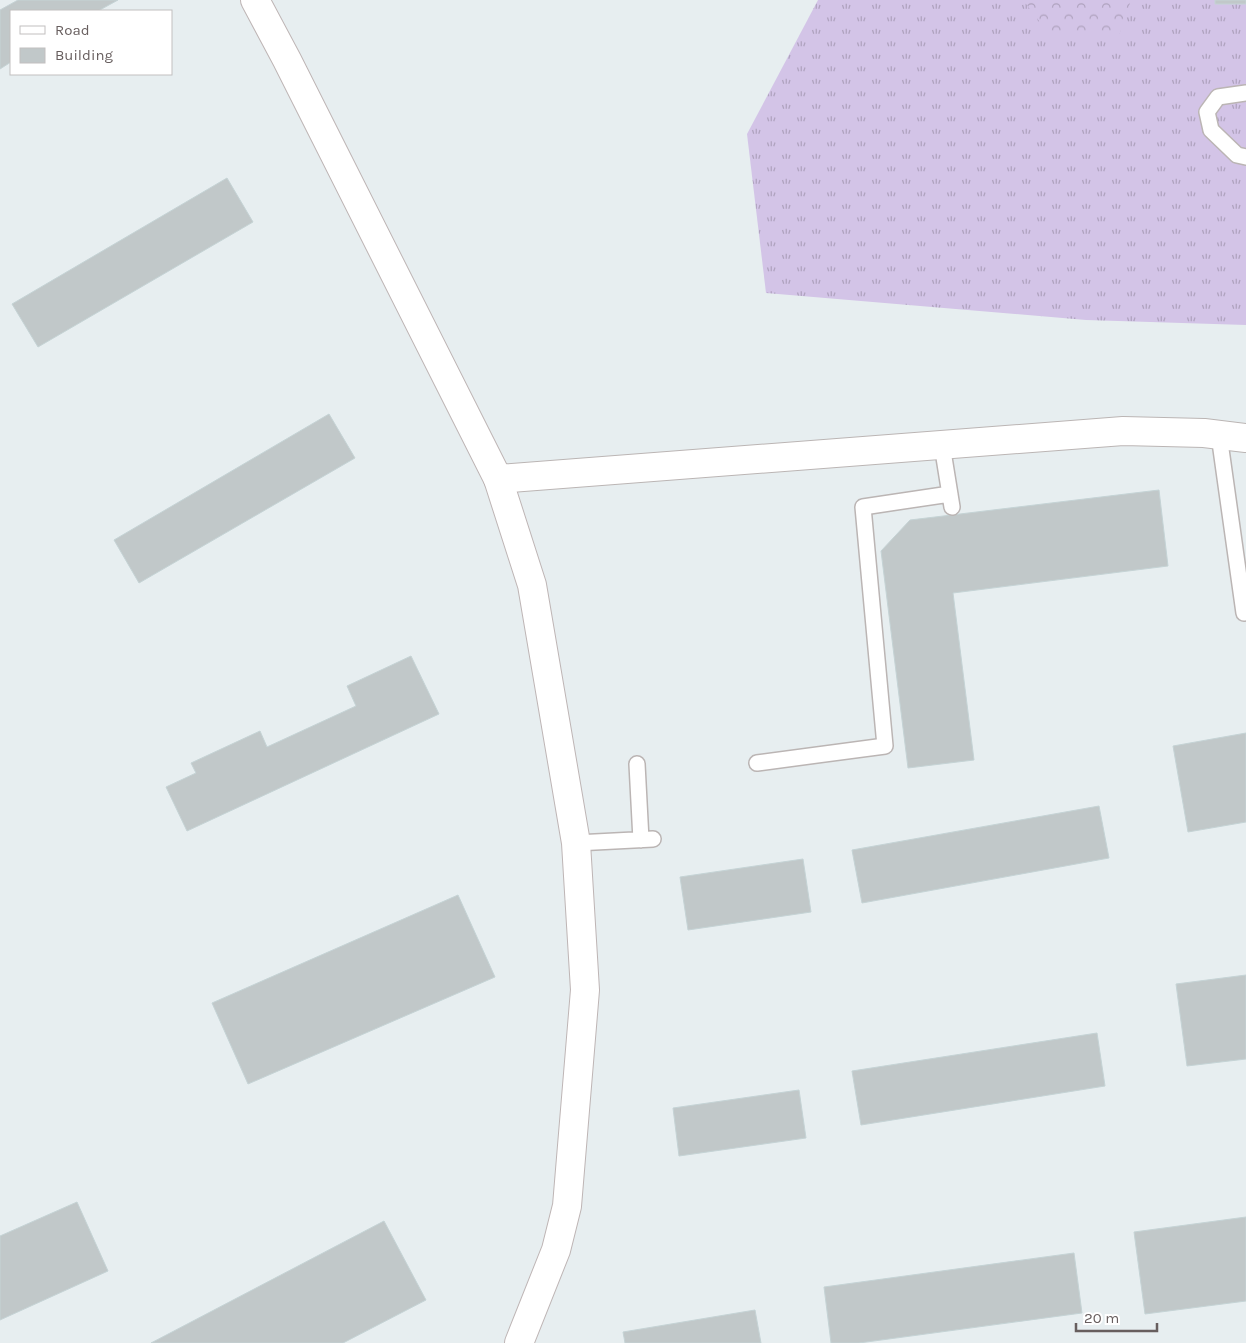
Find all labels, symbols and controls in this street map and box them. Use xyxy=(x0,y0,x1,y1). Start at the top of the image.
legend xyxy=(10,10,172,75)
text: Road xyxy=(55,21,90,39)
text: Building xyxy=(55,46,113,64)
scale bar xyxy=(1076,1300,1157,1332)
text: 20 m xyxy=(1084,1309,1119,1327)

